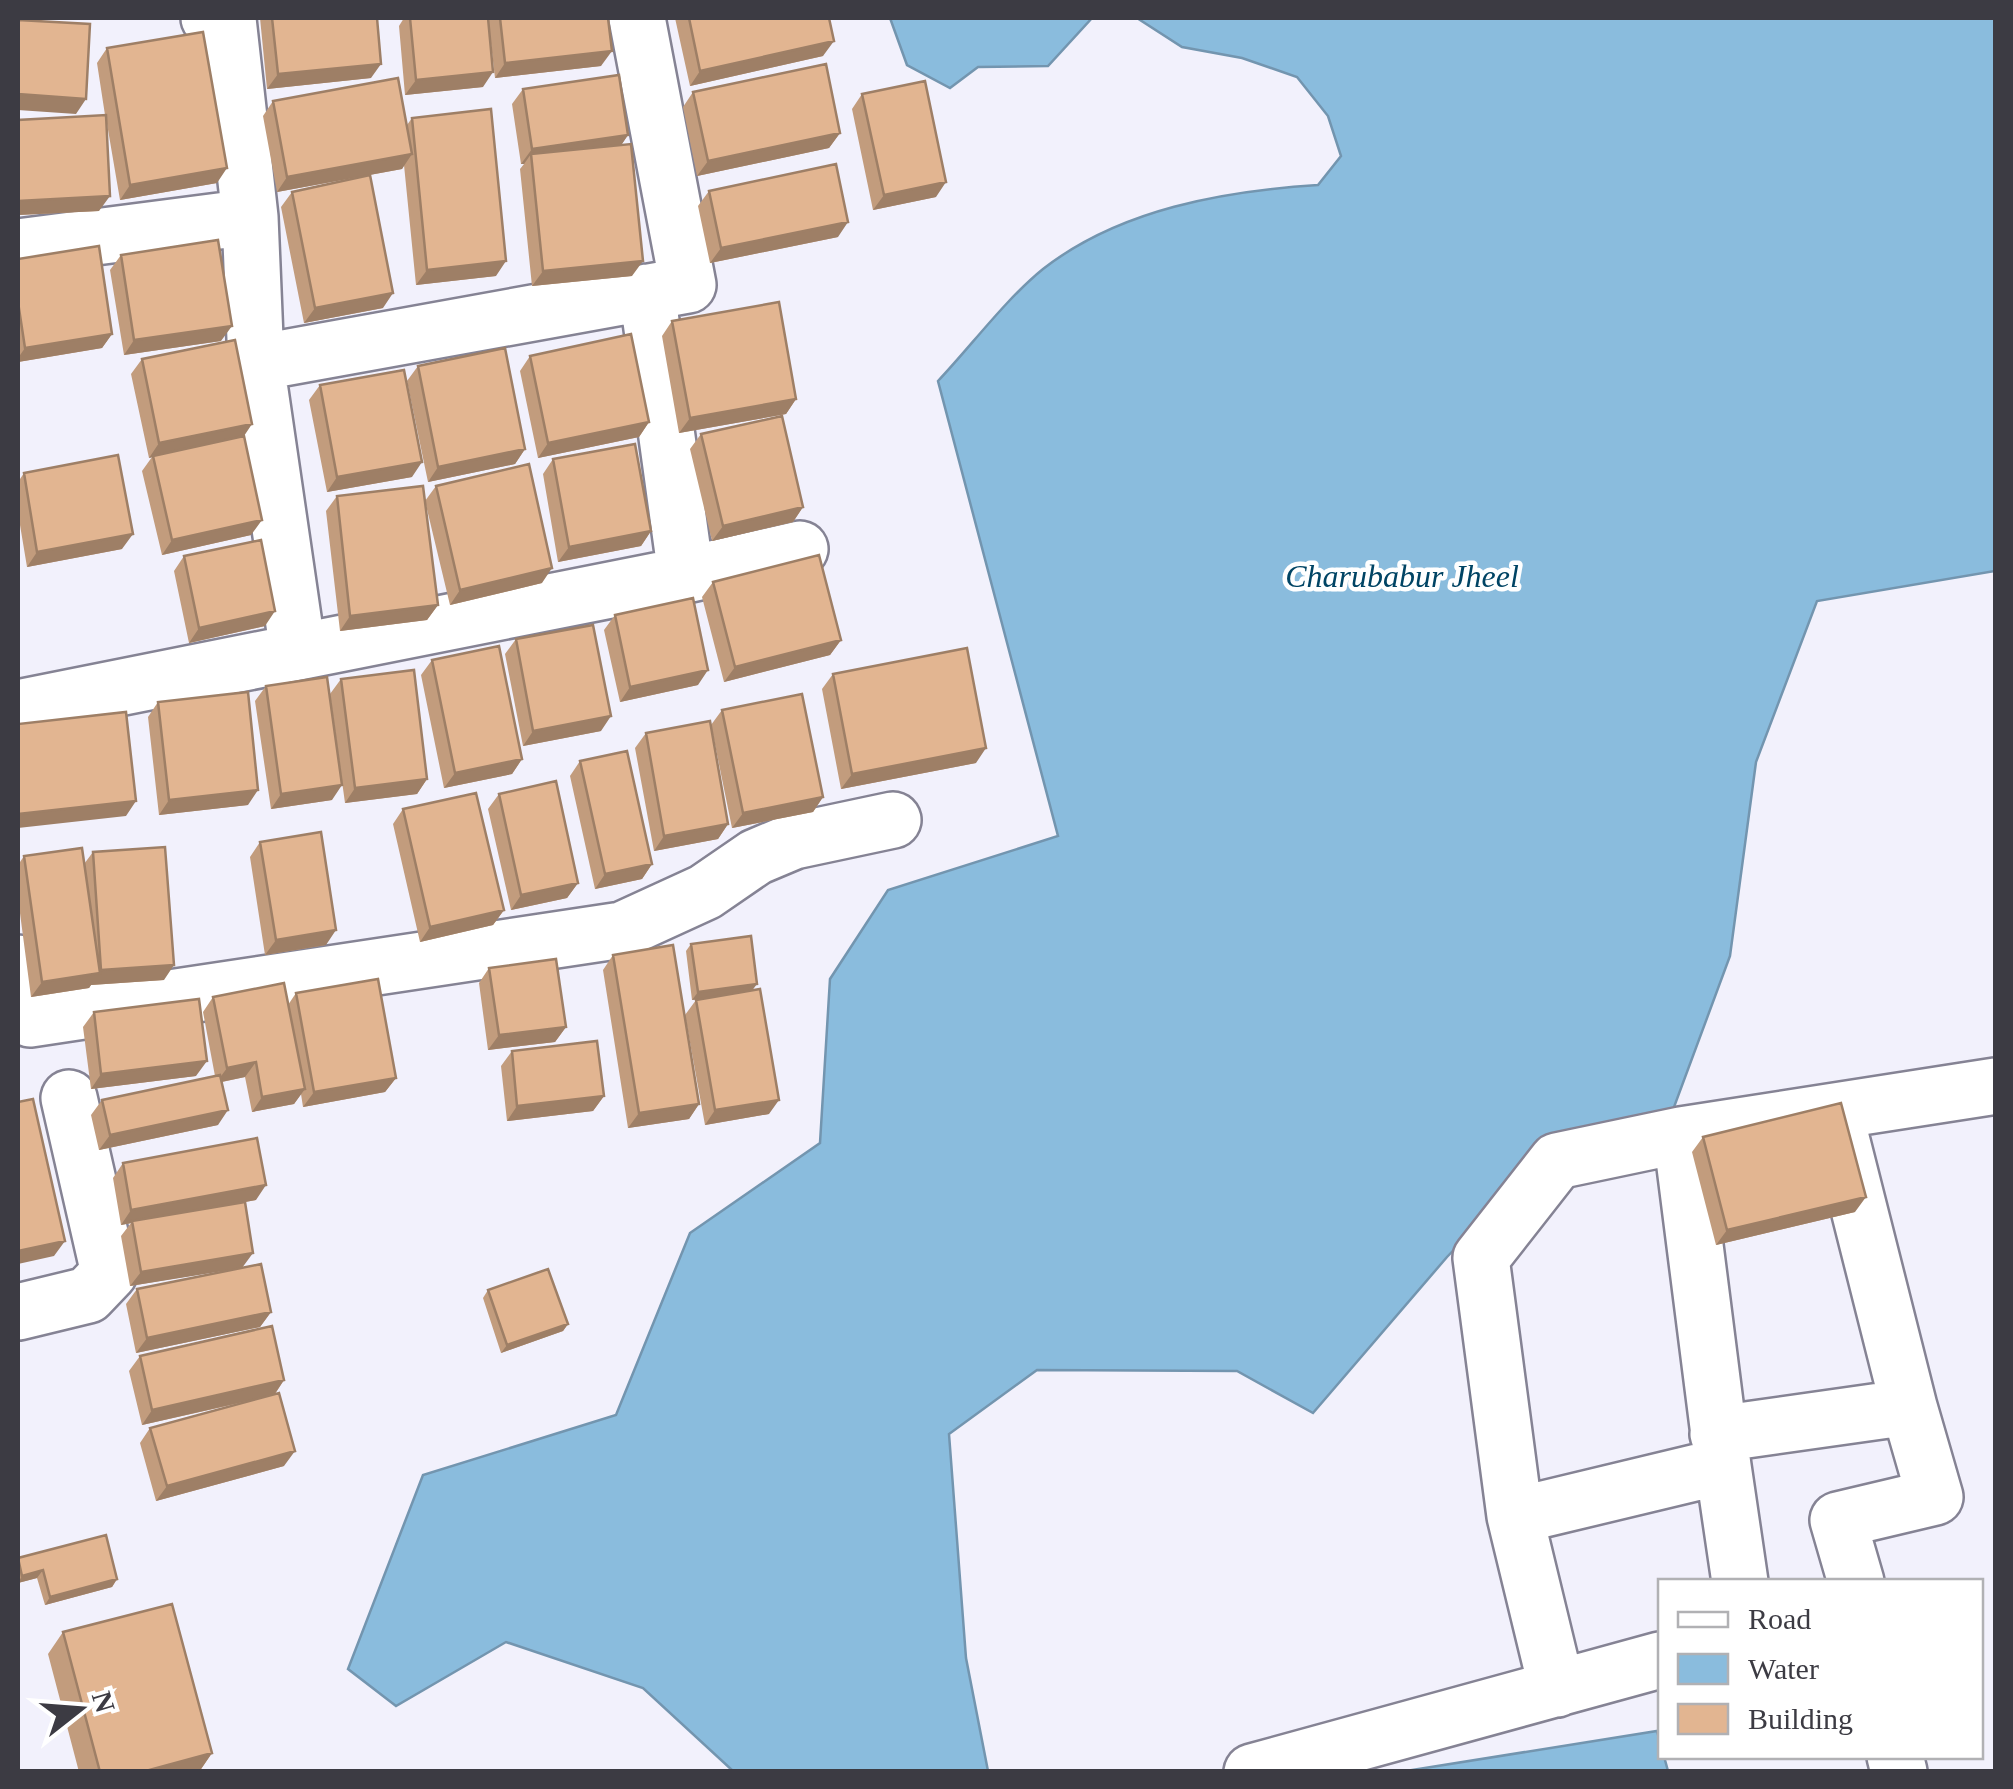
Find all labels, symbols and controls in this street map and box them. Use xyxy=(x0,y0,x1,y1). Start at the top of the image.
water label: Charubabur Jheel xyxy=(1285,558,1519,594)
legend xyxy=(1658,1579,1983,1759)
text: Road xyxy=(1748,1602,1811,1635)
text: Water xyxy=(1748,1652,1819,1685)
north arrow xyxy=(30,1659,130,1759)
text: N xyxy=(86,1688,121,1716)
text: Building xyxy=(1748,1702,1853,1735)

